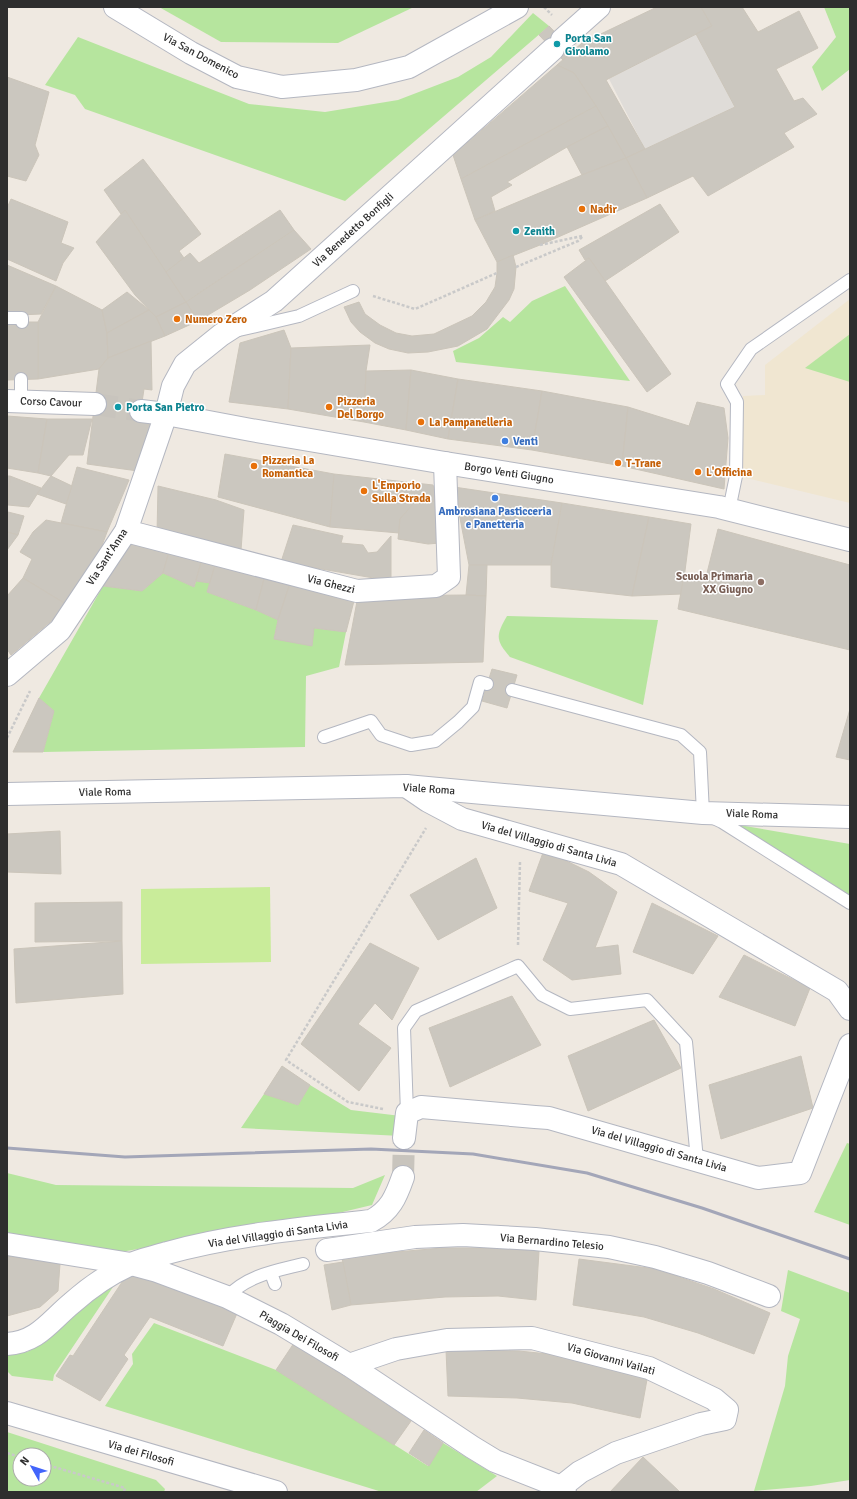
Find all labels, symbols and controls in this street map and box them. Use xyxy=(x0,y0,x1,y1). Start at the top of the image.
street label: Via San Domenico xyxy=(161,30,242,82)
place label: Porta San Girolamo xyxy=(565,32,612,58)
marker: Porta San Girolamo xyxy=(552,39,562,49)
street label: Via Benedetto Bonfigli xyxy=(310,190,396,270)
place label: Nadir xyxy=(590,203,617,216)
marker: Nadir xyxy=(577,204,587,214)
place label: Zenith xyxy=(524,225,555,238)
marker: Zenith xyxy=(511,226,521,236)
place label: Numero Zero xyxy=(185,313,247,326)
marker: Numero Zero xyxy=(172,314,182,324)
street label: Corso Cavour xyxy=(20,394,82,410)
place label: Pizzeria Del Borgo xyxy=(337,395,384,421)
place label: Porta San Pietro xyxy=(126,401,205,414)
marker: Porta San Pietro xyxy=(113,402,123,412)
marker: Pizzeria Del Borgo xyxy=(324,402,334,412)
place label: La Pampanelleria xyxy=(429,416,513,429)
marker: La Pampanelleria xyxy=(416,417,426,427)
place label: Venti xyxy=(513,435,538,448)
marker: Venti xyxy=(500,436,510,446)
place label: Pizzeria La Romantica xyxy=(262,454,315,480)
place label: T-Trane xyxy=(626,457,662,470)
marker: T-Trane xyxy=(613,458,623,468)
street label: Borgo Venti Giugno xyxy=(463,460,555,487)
marker: Pizzeria La Romantica xyxy=(249,461,259,471)
place label: L'Officina xyxy=(706,466,752,479)
marker: L'Officina xyxy=(693,467,703,477)
place label: L'Emporio Sulla Strada xyxy=(372,479,431,505)
marker: L'Emporio Sulla Strada xyxy=(359,486,369,496)
marker: Ambrosiana Pasticceria e Panetteria xyxy=(490,493,500,503)
place label: Ambrosiana Pasticceria e Panetteria xyxy=(438,505,552,531)
street label: Via Sant'Anna xyxy=(84,526,130,588)
place label: Scuola Primaria XX Giugno xyxy=(676,570,753,596)
street label: Via Ghezzi xyxy=(306,572,356,596)
marker: Scuola Primaria XX Giugno xyxy=(756,577,766,587)
street label: Viale Roma xyxy=(402,781,456,797)
street label: Viale Roma xyxy=(79,785,132,799)
street label: Viale Roma xyxy=(726,807,779,821)
street label: Via del Villaggio di Santa Livia xyxy=(480,818,619,870)
street label: Via del Villaggio di Santa Livia xyxy=(590,1123,729,1175)
street label: Via del Villaggio di Santa Livia xyxy=(207,1218,349,1250)
street label: Via Bernardino Telesio xyxy=(500,1231,605,1253)
street label: Piaggia Dei Filosofi xyxy=(257,1308,341,1364)
street label: Via Giovanni Vailati xyxy=(565,1340,657,1378)
street label: Via dei Filosofi xyxy=(106,1437,176,1469)
north arrow xyxy=(12,1447,52,1487)
text: N xyxy=(17,1454,32,1468)

